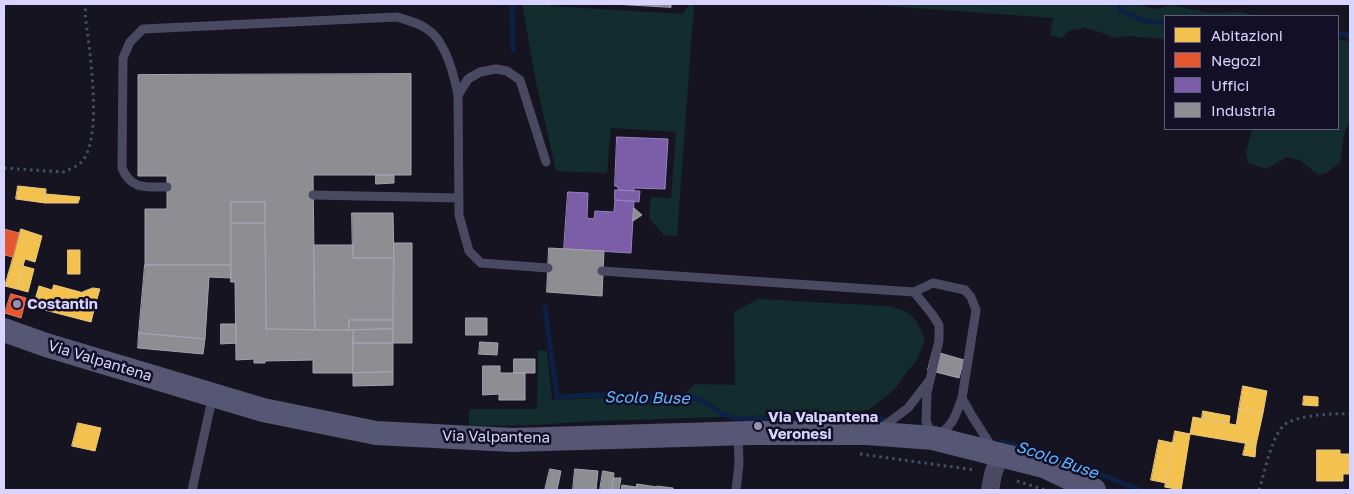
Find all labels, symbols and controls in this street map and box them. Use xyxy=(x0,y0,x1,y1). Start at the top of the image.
legend xyxy=(1164,15,1339,130)
text: Abitazioni xyxy=(1211,26,1283,44)
text: Negozi xyxy=(1211,51,1261,69)
text: Uffici xyxy=(1211,76,1249,94)
text: Industria xyxy=(1211,101,1276,119)
place label: Costantin xyxy=(27,295,98,313)
marker: Costantin xyxy=(11,298,23,310)
street label: Via Valpantena xyxy=(46,337,154,385)
water label: Scolo Buse xyxy=(604,388,690,408)
place label: Via Valpantena Veronesi xyxy=(768,408,878,443)
marker: Via Valpantena Veronesi xyxy=(752,420,764,432)
street label: Via Valpantena xyxy=(442,427,550,447)
water label: Scolo Buse xyxy=(1014,437,1100,483)

